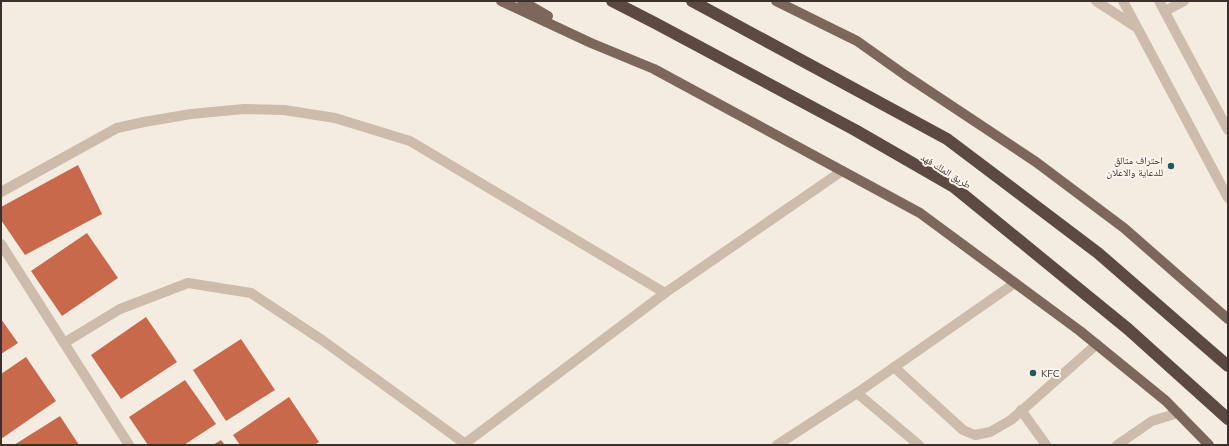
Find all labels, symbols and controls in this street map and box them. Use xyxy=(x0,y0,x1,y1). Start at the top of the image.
street label: طريق الملك فهد xyxy=(918,150,974,192)
place label: احتراف متالق للدعاية والاعلان xyxy=(1106,154,1163,179)
marker: احتراف متالق للدعاية والاعلان xyxy=(1166,161,1176,171)
place label: KFC xyxy=(1041,367,1060,380)
marker: KFC xyxy=(1028,368,1038,378)

